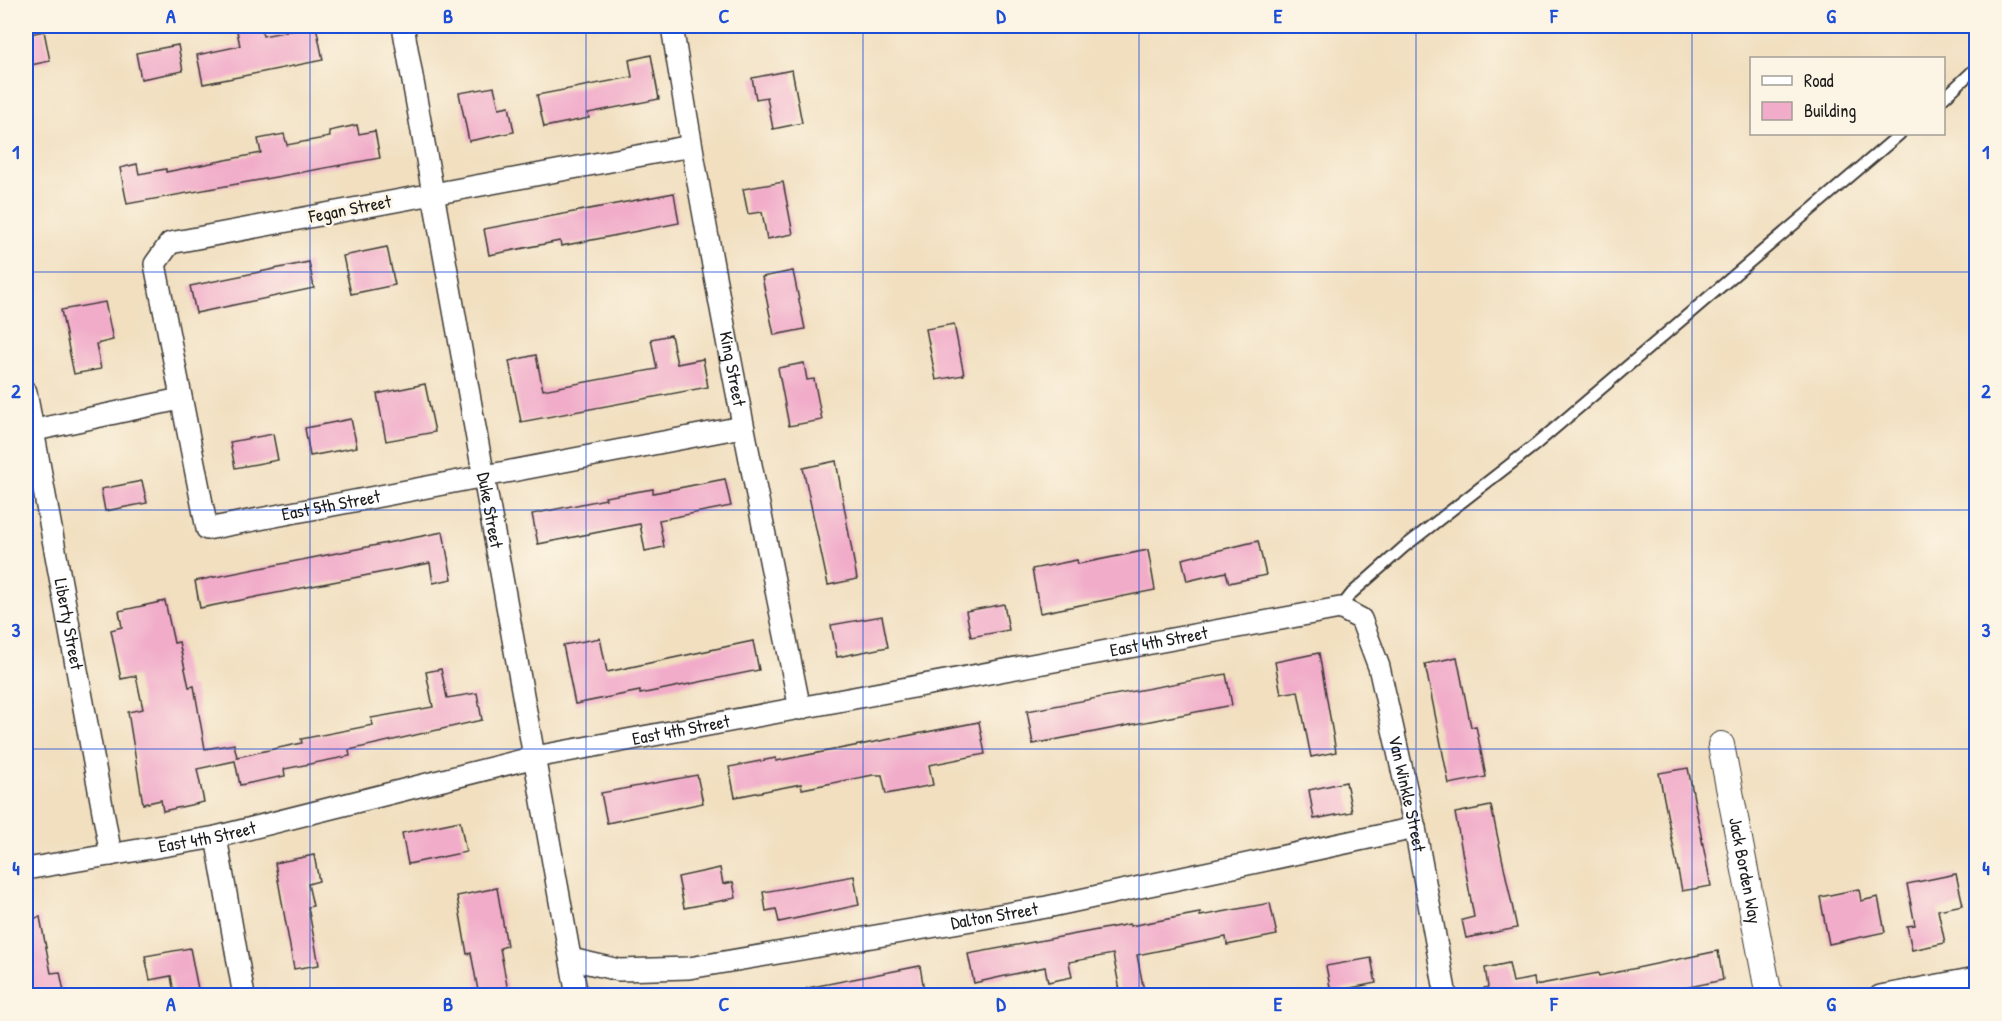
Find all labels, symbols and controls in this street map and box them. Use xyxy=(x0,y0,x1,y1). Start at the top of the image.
text: A xyxy=(166,2,176,29)
text: B xyxy=(443,2,453,29)
text: C xyxy=(719,2,730,29)
text: D xyxy=(996,2,1006,29)
text: E xyxy=(1274,2,1283,29)
text: F xyxy=(1549,2,1559,29)
text: G xyxy=(1826,2,1836,29)
legend xyxy=(1750,57,1945,135)
text: Road xyxy=(1804,68,1834,93)
text: Building xyxy=(1804,98,1856,123)
text: 1 xyxy=(12,138,20,165)
text: 1 xyxy=(1982,138,1990,165)
street label: Fegan Street xyxy=(306,188,394,229)
street label: King Street xyxy=(713,329,752,409)
text: 2 xyxy=(11,377,21,404)
text: 2 xyxy=(1981,377,1991,404)
street label: Duke Street xyxy=(471,470,510,551)
street label: East 5th Street xyxy=(280,483,383,527)
street label: Liberty Street xyxy=(48,576,90,672)
text: 3 xyxy=(12,616,21,643)
text: 3 xyxy=(1982,616,1991,643)
street label: East 4th Street xyxy=(1108,620,1210,662)
street label: East 4th Street xyxy=(630,708,733,751)
street label: Van Winkle Street xyxy=(1383,733,1432,855)
street label: East 4th Street xyxy=(157,814,259,858)
street label: Jack Borden Way xyxy=(1723,815,1768,926)
text: 4 xyxy=(12,854,20,881)
text: 4 xyxy=(1982,854,1990,881)
street label: Dalton Street xyxy=(949,896,1041,935)
text: A xyxy=(166,990,176,1017)
text: B xyxy=(443,990,453,1017)
text: C xyxy=(719,990,730,1017)
text: D xyxy=(996,990,1006,1017)
text: E xyxy=(1274,990,1283,1017)
text: F xyxy=(1549,990,1559,1017)
text: G xyxy=(1826,990,1836,1017)

